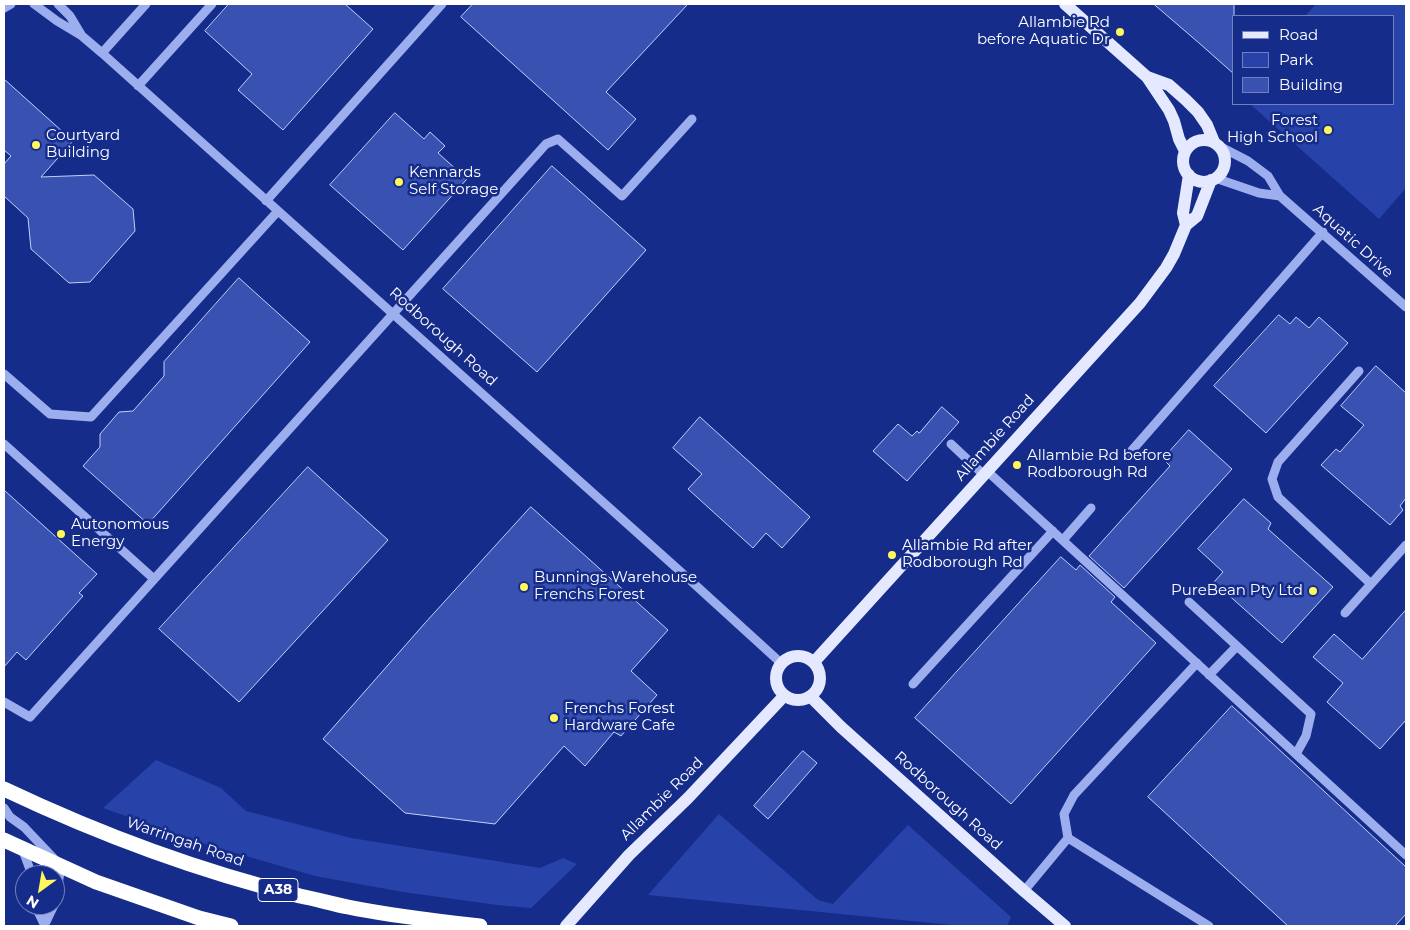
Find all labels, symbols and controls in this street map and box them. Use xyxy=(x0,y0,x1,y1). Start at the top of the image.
place label: Allambie Rd before Aquatic Dr xyxy=(977,14,1110,49)
legend xyxy=(1232,15,1395,105)
text: Road xyxy=(1279,25,1318,44)
marker: Allambie Rd before Aquatic Dr xyxy=(1114,26,1126,38)
text: Park xyxy=(1279,50,1313,69)
text: Building xyxy=(1279,75,1343,94)
place label: Forest High School xyxy=(1227,112,1318,147)
marker: Forest High School xyxy=(1322,124,1334,136)
place label: Courtyard Building xyxy=(46,127,120,162)
marker: Courtyard Building xyxy=(30,139,42,151)
place label: Kennards Self Storage xyxy=(409,164,498,199)
marker: Kennards Self Storage xyxy=(393,176,405,188)
street label: Aquatic Drive xyxy=(1309,200,1397,282)
street label: Rodborough Road xyxy=(385,284,501,390)
street label: Allambie Road xyxy=(952,391,1038,485)
place label: Allambie Rd before Rodborough Rd xyxy=(1027,447,1171,482)
marker: Allambie Rd before Rodborough Rd xyxy=(1011,459,1023,471)
place label: Autonomous Energy xyxy=(71,516,169,551)
marker: Autonomous Energy xyxy=(55,528,67,540)
place label: Allambie Rd after Rodborough Rd xyxy=(902,537,1033,572)
marker: Allambie Rd after Rodborough Rd xyxy=(886,549,898,561)
place label: Bunnings Warehouse Frenchs Forest xyxy=(534,569,697,604)
marker: Bunnings Warehouse Frenchs Forest xyxy=(518,581,530,593)
place label: PureBean Pty Ltd xyxy=(1171,582,1303,600)
marker: PureBean Pty Ltd xyxy=(1307,585,1319,597)
place label: Frenchs Forest Hardware Cafe xyxy=(564,700,675,735)
marker: Frenchs Forest Hardware Cafe xyxy=(548,712,560,724)
street label: Rodborough Road xyxy=(890,748,1006,854)
street label: Allambie Road xyxy=(617,754,707,844)
street label: Warringah Road xyxy=(124,813,246,871)
north arrow xyxy=(15,865,65,915)
road number: A38 xyxy=(258,878,298,902)
text: N xyxy=(23,891,42,913)

